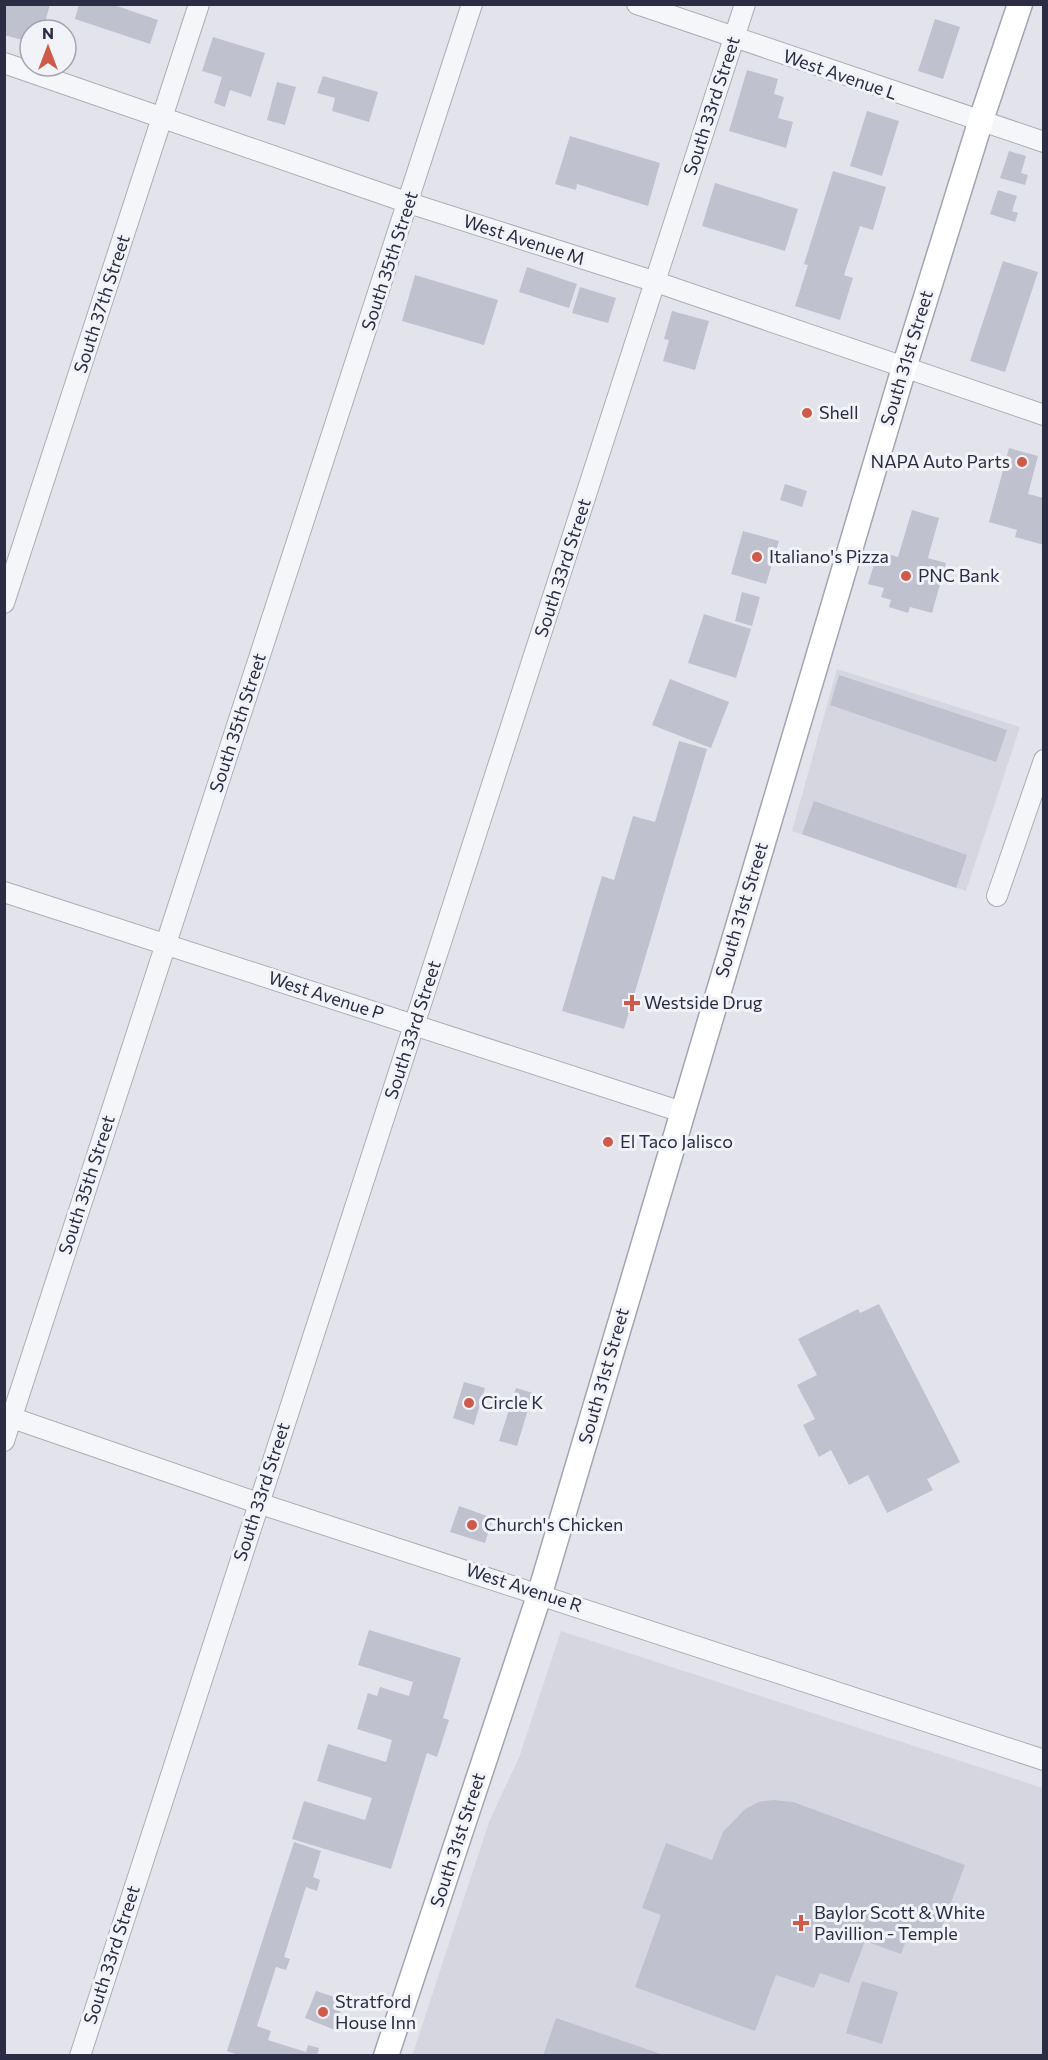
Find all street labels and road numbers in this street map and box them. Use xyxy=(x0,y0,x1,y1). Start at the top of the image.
street label: South 33rd Street xyxy=(678,34,744,178)
street label: West Avenue L xyxy=(780,44,900,104)
street label: South 35th Street xyxy=(356,188,422,333)
street label: West Avenue M xyxy=(461,209,588,269)
street label: South 37th Street xyxy=(68,232,134,376)
street label: South 31st Street xyxy=(875,287,937,428)
street label: South 33rd Street xyxy=(529,496,595,640)
street label: South 35th Street xyxy=(204,650,270,795)
street label: South 31st Street xyxy=(710,839,772,980)
street label: South 33rd Street xyxy=(379,958,445,1102)
street label: West Avenue P xyxy=(266,966,387,1024)
street label: South 35th Street xyxy=(53,1112,119,1257)
street label: South 31st Street xyxy=(573,1305,633,1446)
street label: South 33rd Street xyxy=(228,1420,294,1564)
street label: West Avenue R xyxy=(463,1558,585,1616)
street label: South 31st Street xyxy=(425,1770,489,1910)
street label: South 33rd Street xyxy=(78,1883,144,2027)

